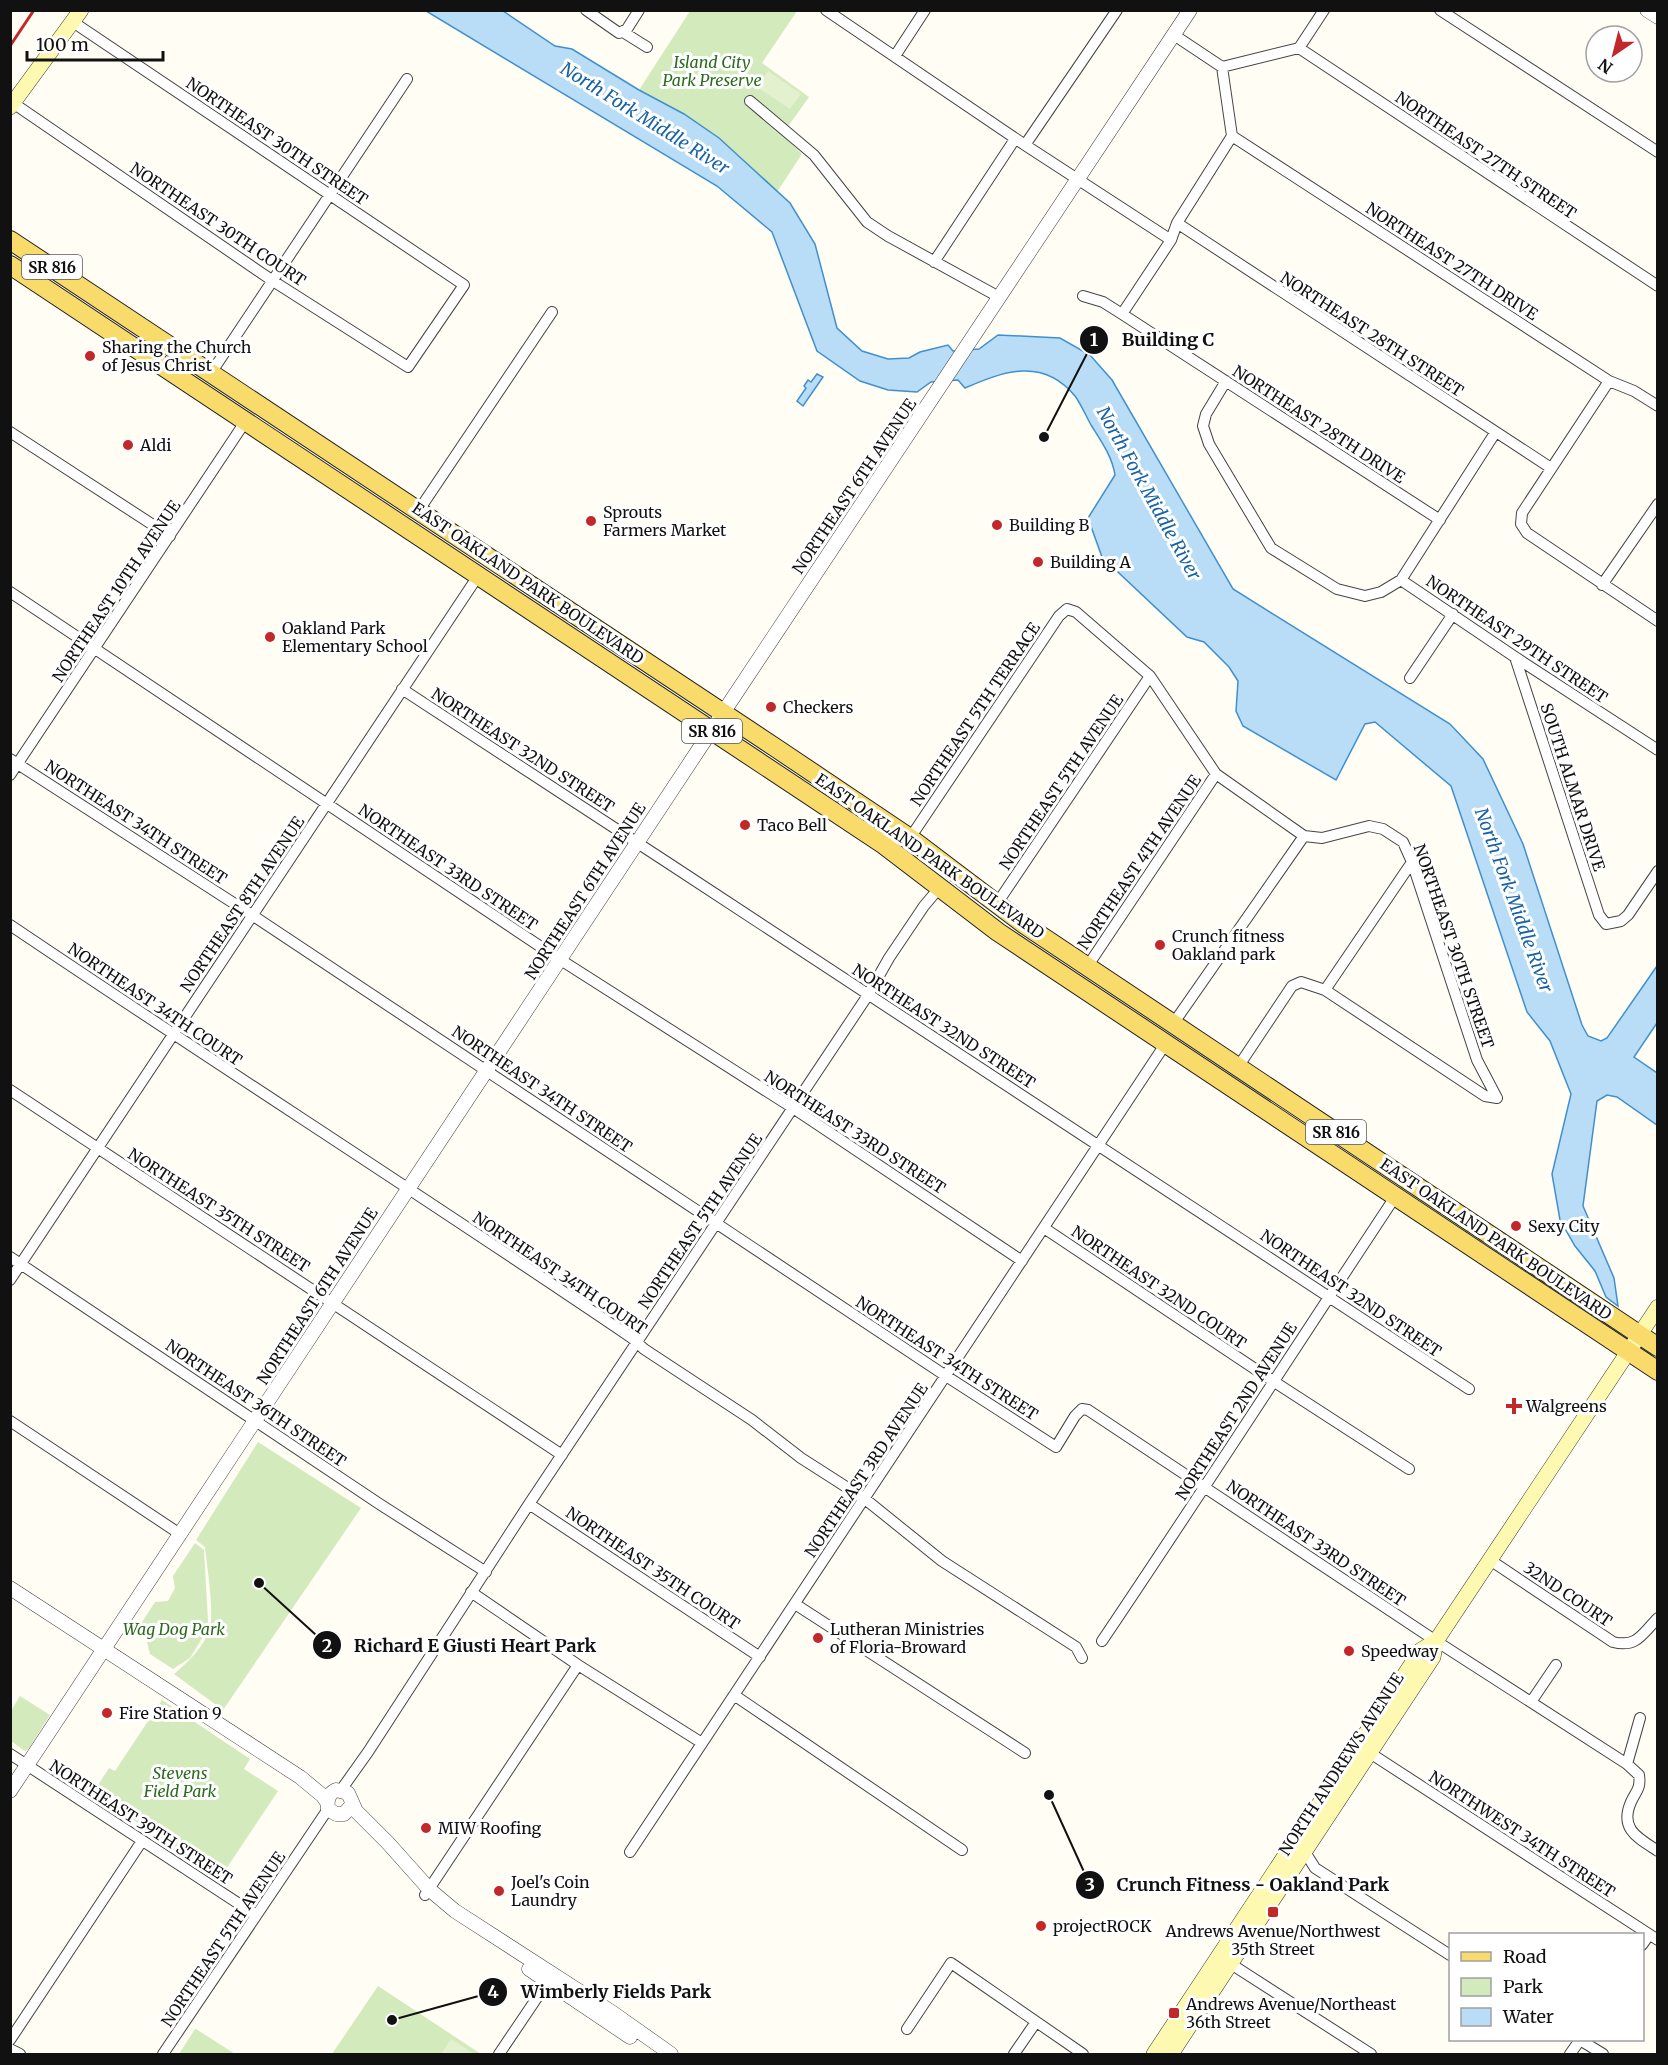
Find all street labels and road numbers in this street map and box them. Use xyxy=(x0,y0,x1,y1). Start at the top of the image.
street label: NORTHEAST 30TH STREET xyxy=(182,73,372,209)
street label: NORTHEAST 27TH STREET xyxy=(1392,87,1580,223)
street label: NORTHEAST 30TH COURT xyxy=(126,158,310,290)
street label: NORTHEAST 27TH DRIVE xyxy=(1362,198,1542,325)
road number: SR 816 xyxy=(22,255,82,279)
street label: NORTHEAST 28TH STREET xyxy=(1277,267,1467,401)
street label: NORTHEAST 28TH DRIVE xyxy=(1229,361,1410,488)
street label: NORTHEAST 6TH AVENUE xyxy=(788,394,921,577)
street label: NORTHEAST 10TH AVENUE xyxy=(48,496,185,686)
street label: EAST OAKLAND PARK BOULEVARD xyxy=(408,498,648,668)
street label: NORTHEAST 29TH STREET xyxy=(1423,571,1611,707)
street label: NORTHEAST 5TH TERRACE xyxy=(906,618,1044,810)
street label: NORTHEAST 32ND STREET xyxy=(428,683,618,817)
street label: NORTHEAST 5TH AVENUE xyxy=(995,690,1128,873)
street label: SOUTH ALMAR DRIVE xyxy=(1536,701,1610,874)
road number: SR 816 xyxy=(682,719,742,743)
street label: NORTHEAST 34TH STREET xyxy=(41,756,231,888)
street label: EAST OAKLAND PARK BOULEVARD xyxy=(812,769,1048,943)
street label: NORTHEAST 4TH AVENUE xyxy=(1073,770,1206,953)
street label: NORTHEAST 6TH AVENUE xyxy=(520,798,650,983)
street label: NORTHEAST 33RD STREET xyxy=(355,800,541,934)
street label: NORTHEAST 8TH AVENUE xyxy=(176,812,309,996)
street label: NORTHEAST 30TH STREET xyxy=(1410,841,1498,1051)
street label: NORTHEAST 34TH COURT xyxy=(64,938,246,1070)
street label: NORTHEAST 32ND STREET xyxy=(849,959,1039,1093)
street label: NORTHEAST 34TH STREET xyxy=(448,1021,636,1157)
street label: NORTHEAST 33RD STREET xyxy=(761,1066,949,1198)
road number: SR 816 xyxy=(1306,1120,1366,1144)
street label: NORTHEAST 5TH AVENUE xyxy=(634,1129,767,1312)
street label: NORTHEAST 35TH STREET xyxy=(124,1144,314,1276)
street label: EAST OAKLAND PARK BOULEVARD xyxy=(1376,1154,1616,1324)
street label: NORTHEAST 6TH AVENUE xyxy=(252,1203,382,1388)
street label: NORTHEAST 34TH COURT xyxy=(469,1207,651,1339)
street label: NORTHEAST 32ND COURT xyxy=(1068,1221,1250,1353)
street label: NORTHEAST 32ND STREET xyxy=(1257,1225,1445,1361)
street label: NORTHEAST 34TH STREET xyxy=(852,1292,1042,1424)
street label: NORTHEAST 2ND AVENUE xyxy=(1171,1318,1301,1504)
street label: NORTHEAST 36TH STREET xyxy=(162,1335,350,1471)
street label: NORTHEAST 3RD AVENUE xyxy=(800,1378,932,1561)
street label: NORTHEAST 33RD STREET xyxy=(1223,1476,1409,1610)
street label: NORTHEAST 35TH COURT xyxy=(562,1502,744,1634)
street label: 32ND COURT xyxy=(1520,1557,1616,1631)
street label: NORTH ANDREWS AVENUE xyxy=(1274,1668,1408,1859)
street label: NORTHEAST 39TH STREET xyxy=(46,1755,236,1889)
street label: NORTHWEST 34TH STREET xyxy=(1425,1766,1619,1902)
street label: NORTHEAST 5TH AVENUE xyxy=(157,1847,290,2030)

